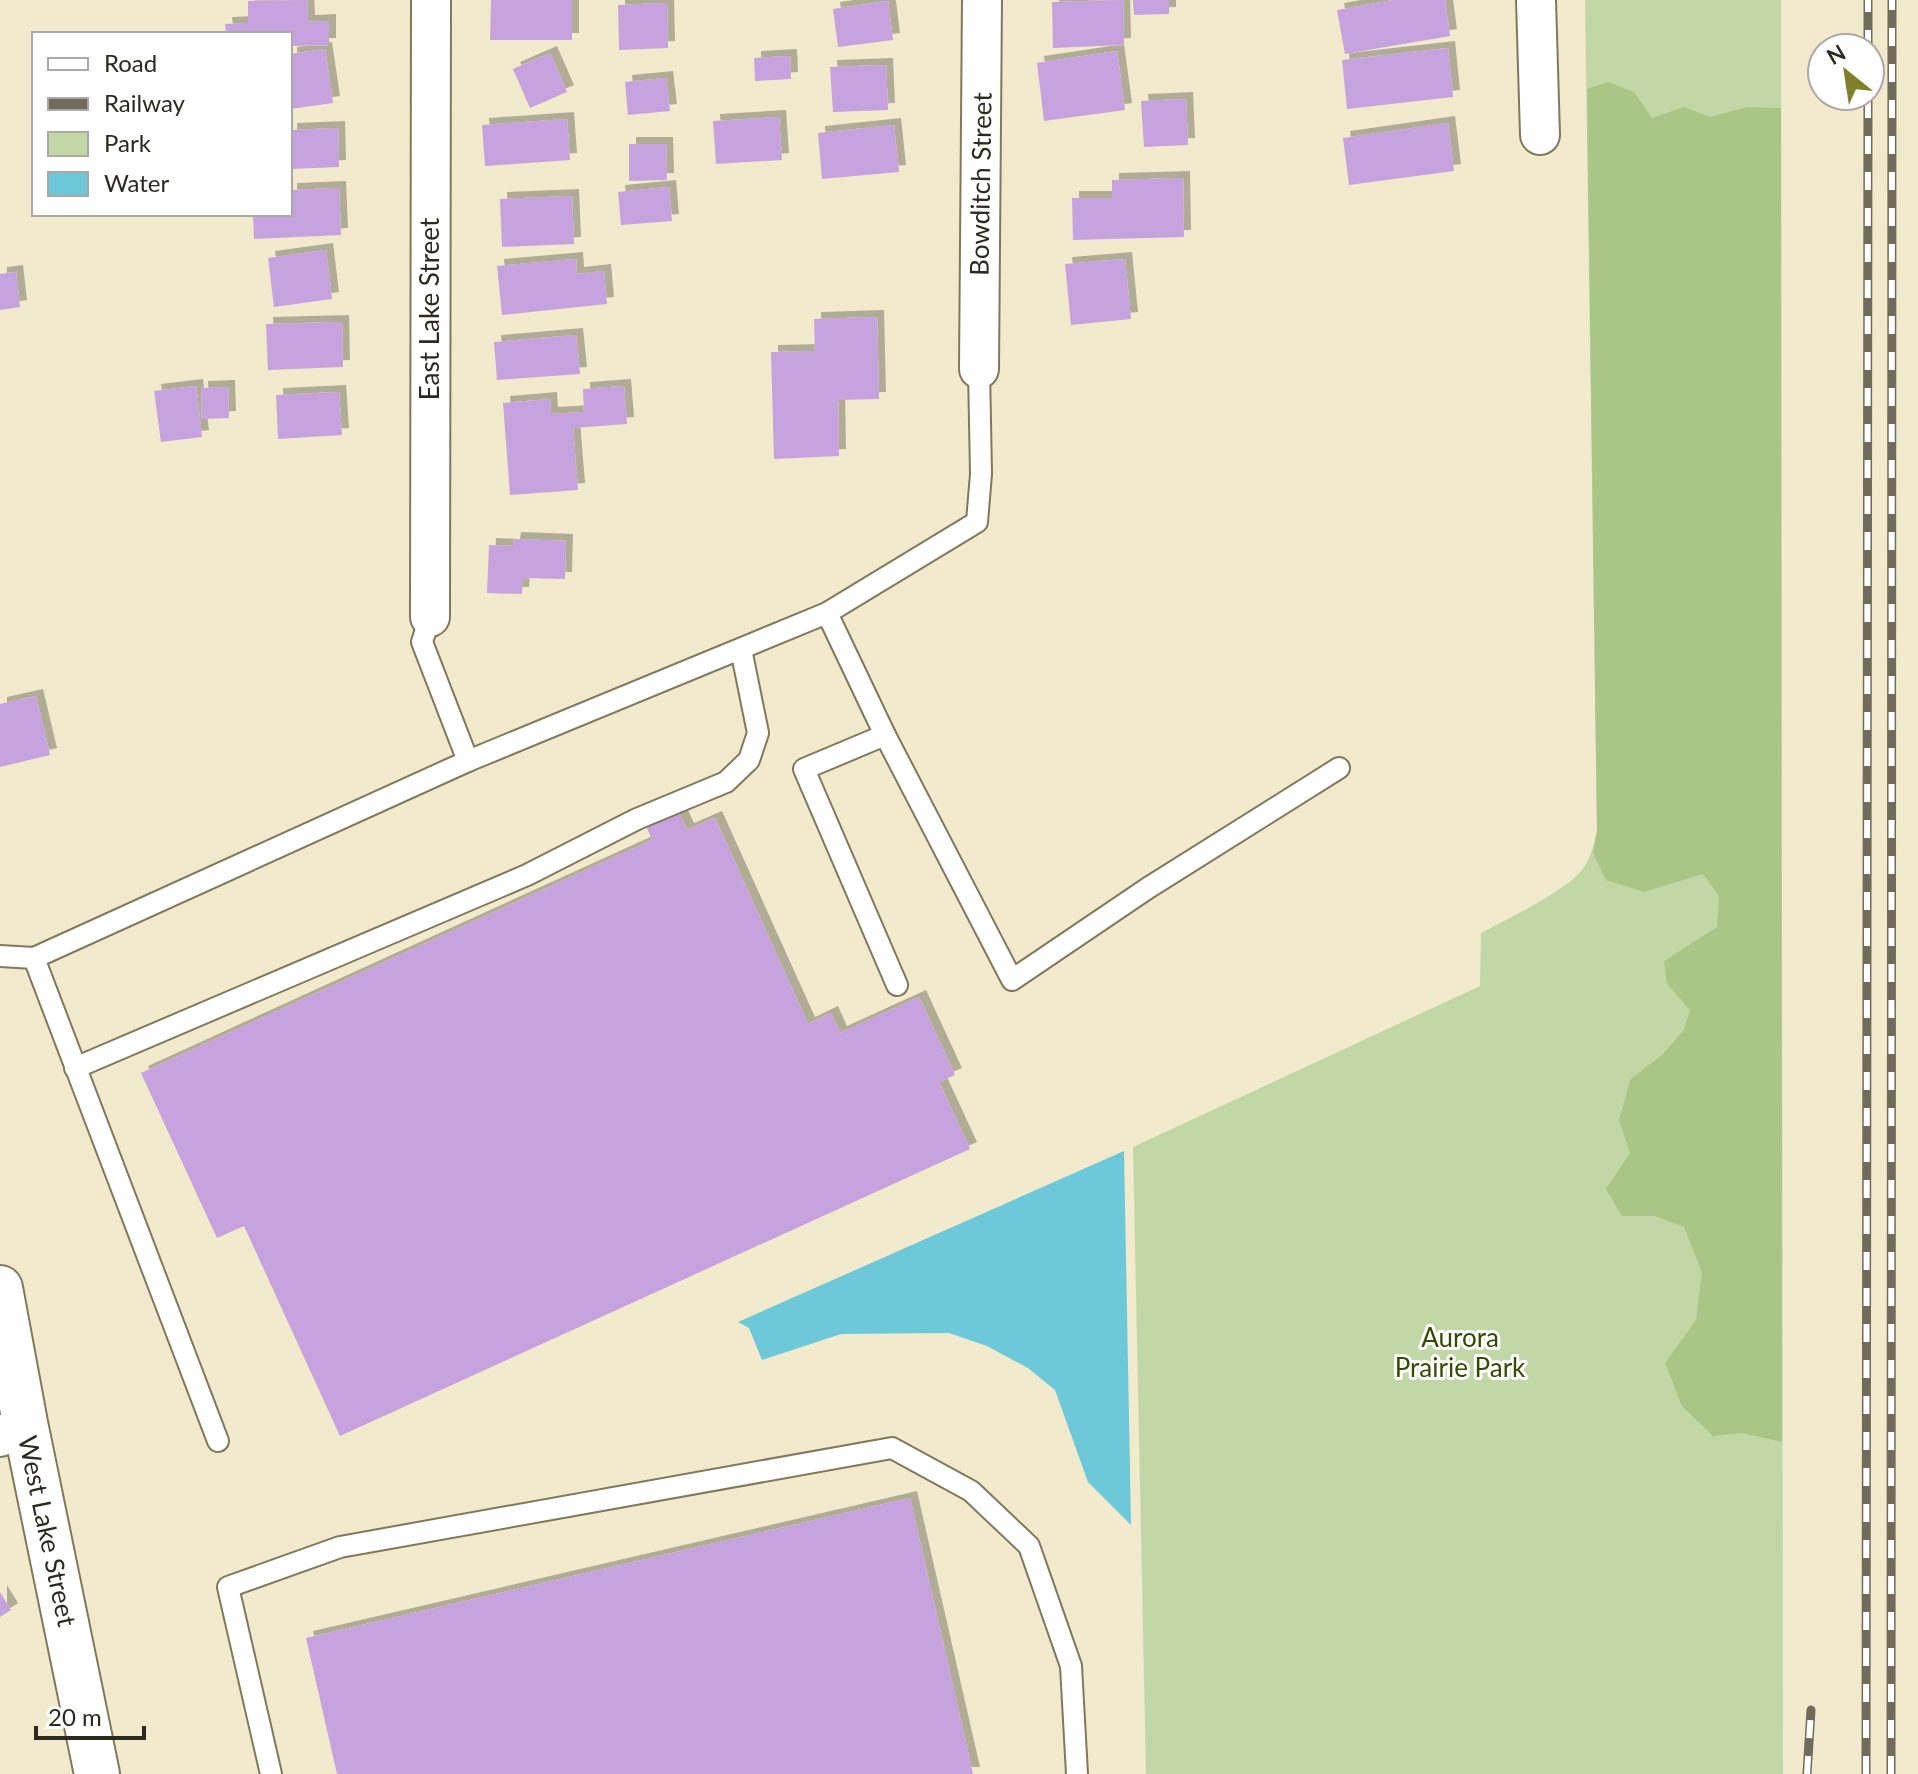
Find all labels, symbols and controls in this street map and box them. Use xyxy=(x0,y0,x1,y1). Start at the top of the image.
legend xyxy=(32,32,292,216)
north arrow xyxy=(1806,32,1886,112)
text: N xyxy=(1822,38,1850,70)
text: Road xyxy=(104,48,157,77)
text: Railway xyxy=(104,88,186,117)
street label: Bowditch Street xyxy=(962,91,998,276)
text: Park xyxy=(104,128,152,157)
text: Water xyxy=(104,168,169,197)
street label: East Lake Street xyxy=(413,217,445,400)
park label: Aurora Prairie Park xyxy=(1395,1321,1526,1383)
street label: West Lake Street xyxy=(12,1433,84,1630)
scale bar xyxy=(36,1690,144,1740)
text: 20 m xyxy=(48,1702,102,1731)

